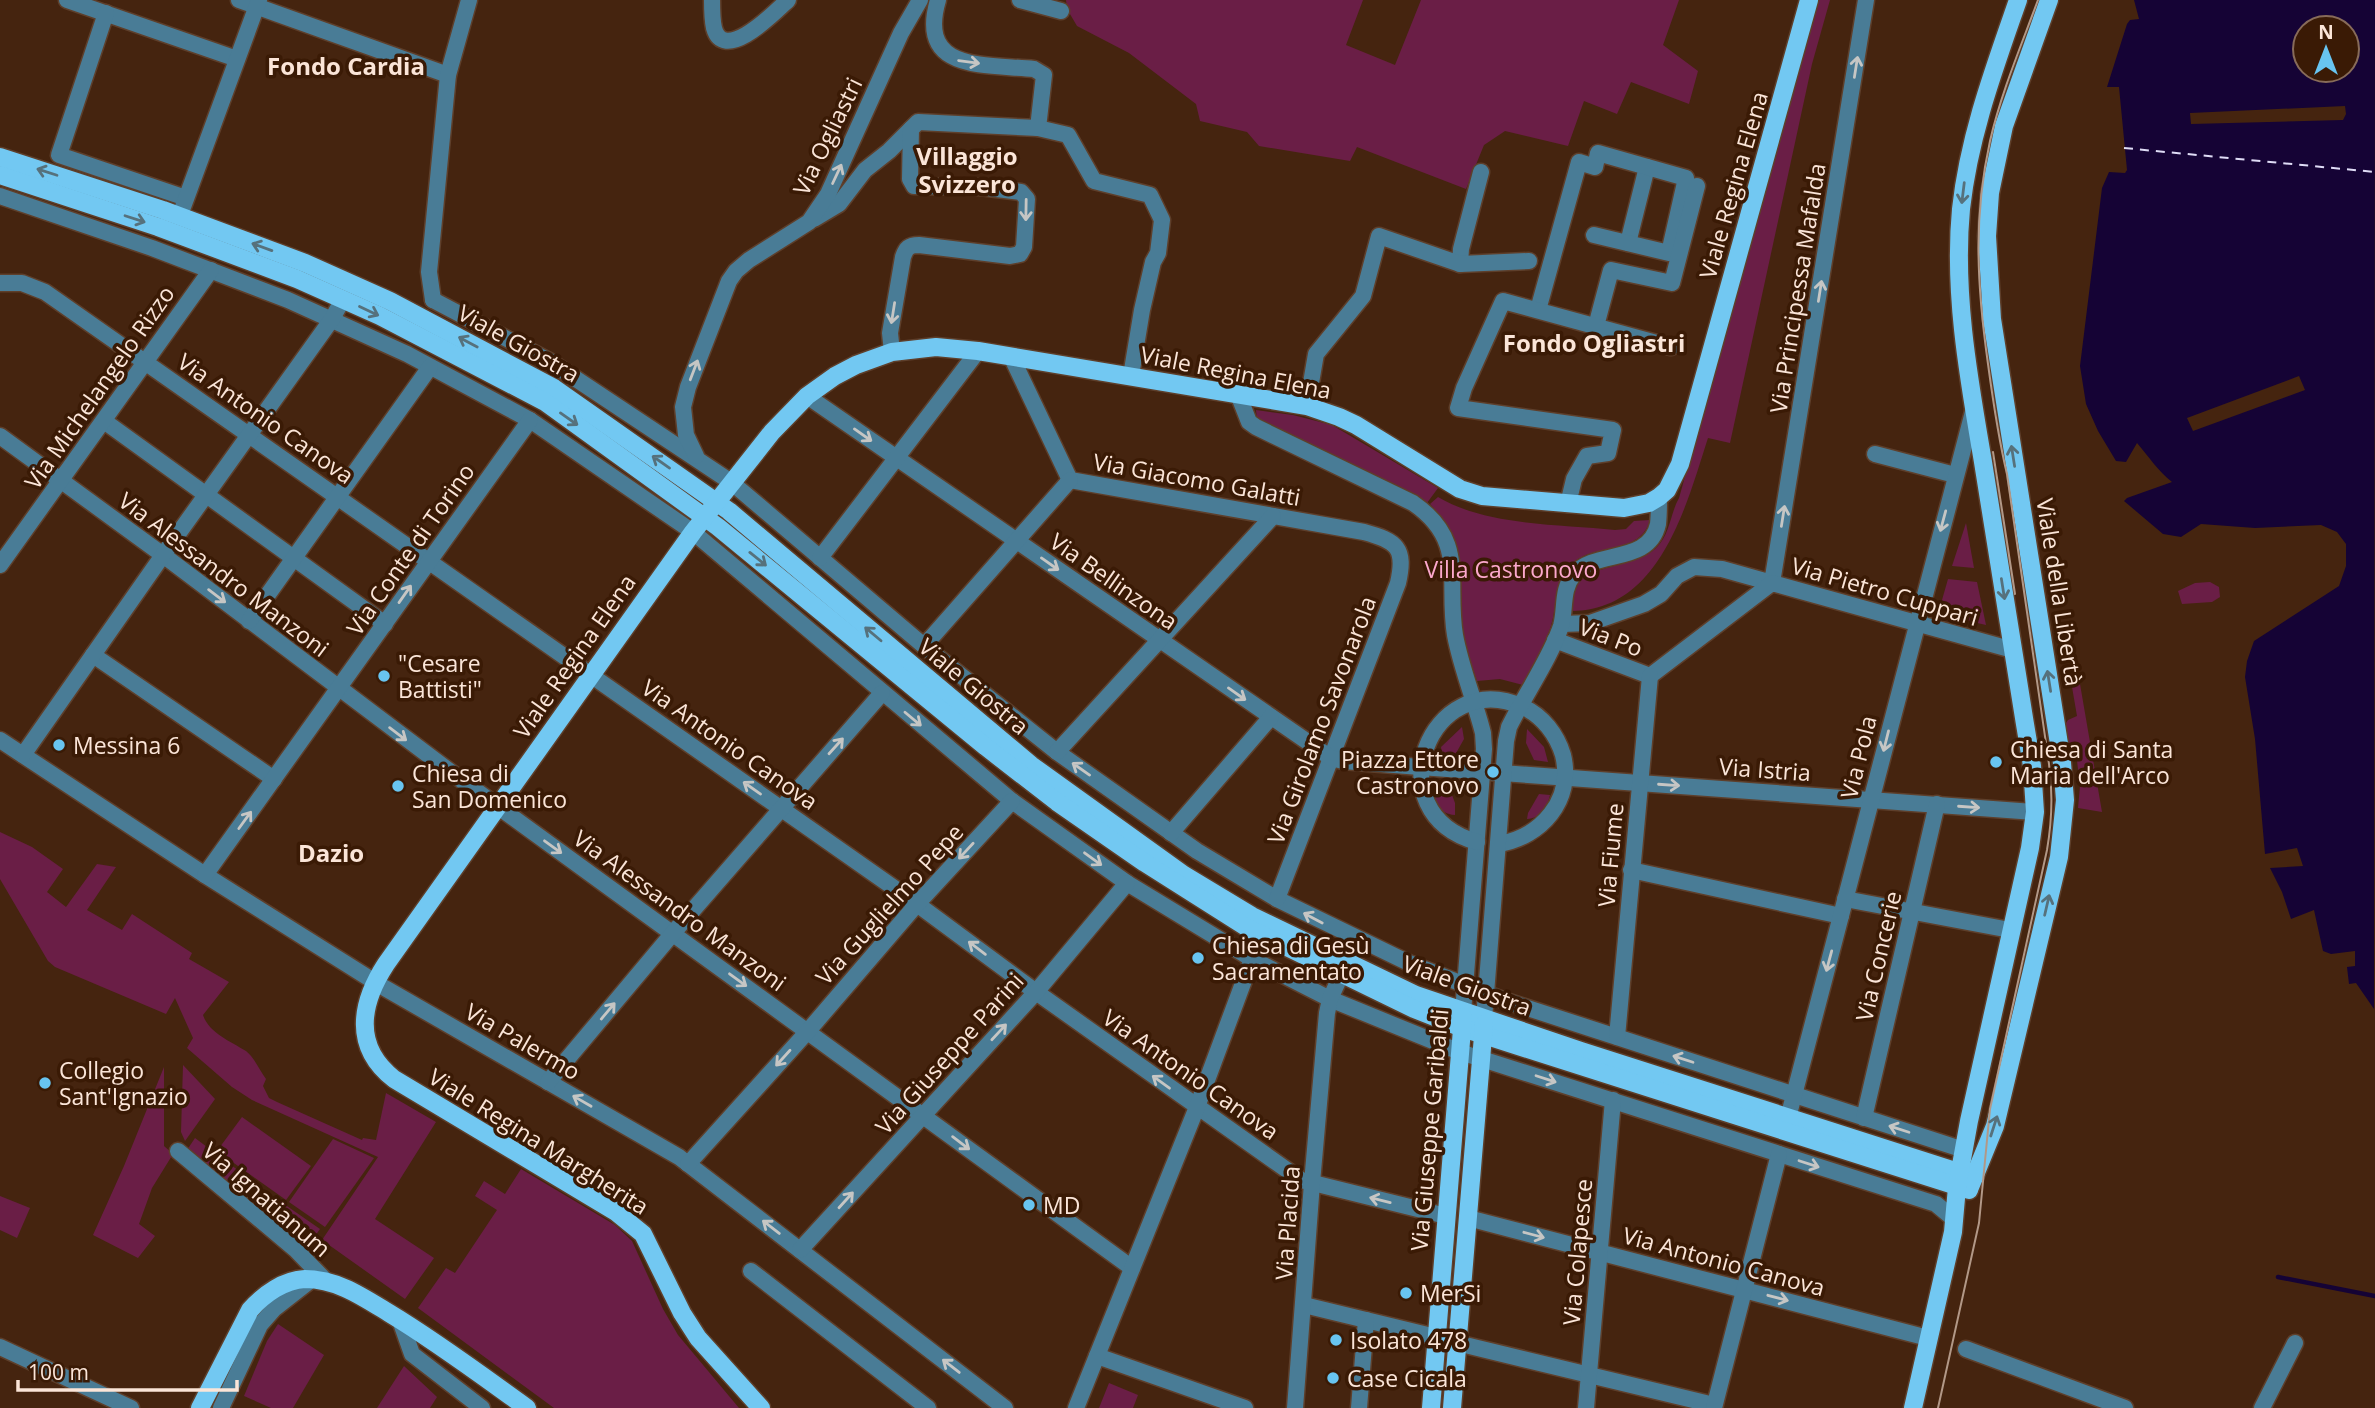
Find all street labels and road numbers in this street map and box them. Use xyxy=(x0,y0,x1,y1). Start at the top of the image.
street label: Via Ogliastri xyxy=(785,72,869,200)
street label: Viale Regina Elena xyxy=(1691,88,1775,282)
street label: Via Principessa Mafalda xyxy=(1761,161,1833,415)
street label: Via Michelangelo Rizzo xyxy=(17,279,181,495)
street label: Viale Giostra xyxy=(452,296,586,390)
street label: Viale Regina Elena xyxy=(1138,338,1334,406)
street label: Via Antonio Canova xyxy=(172,345,360,491)
street label: Via Giacomo Galatti xyxy=(1091,445,1303,513)
street label: Via Conte di Torino xyxy=(339,457,481,641)
street label: Via Alessandro Manzoni xyxy=(112,484,336,664)
street label: Viale della Libertà xyxy=(2029,496,2091,688)
street label: Via Bellinzona xyxy=(1044,525,1184,637)
street label: Via Pietro Cuppari xyxy=(1788,549,1982,633)
street label: Viale Regina Elena xyxy=(505,568,643,744)
street label: Via Girolamo Savonarola xyxy=(1259,591,1383,849)
street label: Via Po xyxy=(1574,610,1648,664)
street label: Viale Giostra xyxy=(912,630,1036,742)
street label: Via Antonio Canova xyxy=(636,671,824,817)
street label: Via Pola xyxy=(1832,712,1884,802)
street label: Via Istria xyxy=(1718,750,1812,788)
street label: Via Fiume xyxy=(1590,802,1630,908)
street label: Via Guglielmo Pepe xyxy=(808,816,970,992)
street label: Via Alessandro Manzoni xyxy=(567,822,793,998)
street label: Via Concerie xyxy=(1847,888,1909,1024)
street label: Viale Giostra xyxy=(1398,947,1536,1023)
street label: Via Giuseppe Parini xyxy=(868,965,1030,1141)
street label: Via Palermo xyxy=(460,995,586,1087)
street label: Via Antonio Canova xyxy=(1097,1001,1285,1147)
street label: Via Giuseppe Garibaldi xyxy=(1402,1008,1456,1252)
street label: Viale Regina Margherita xyxy=(423,1060,655,1222)
street label: Via Ignatianum xyxy=(196,1134,338,1264)
street label: Via Placida xyxy=(1267,1165,1307,1281)
street label: Via Colapesce xyxy=(1555,1177,1599,1327)
street label: Via Antonio Canova xyxy=(1619,1219,1829,1303)

